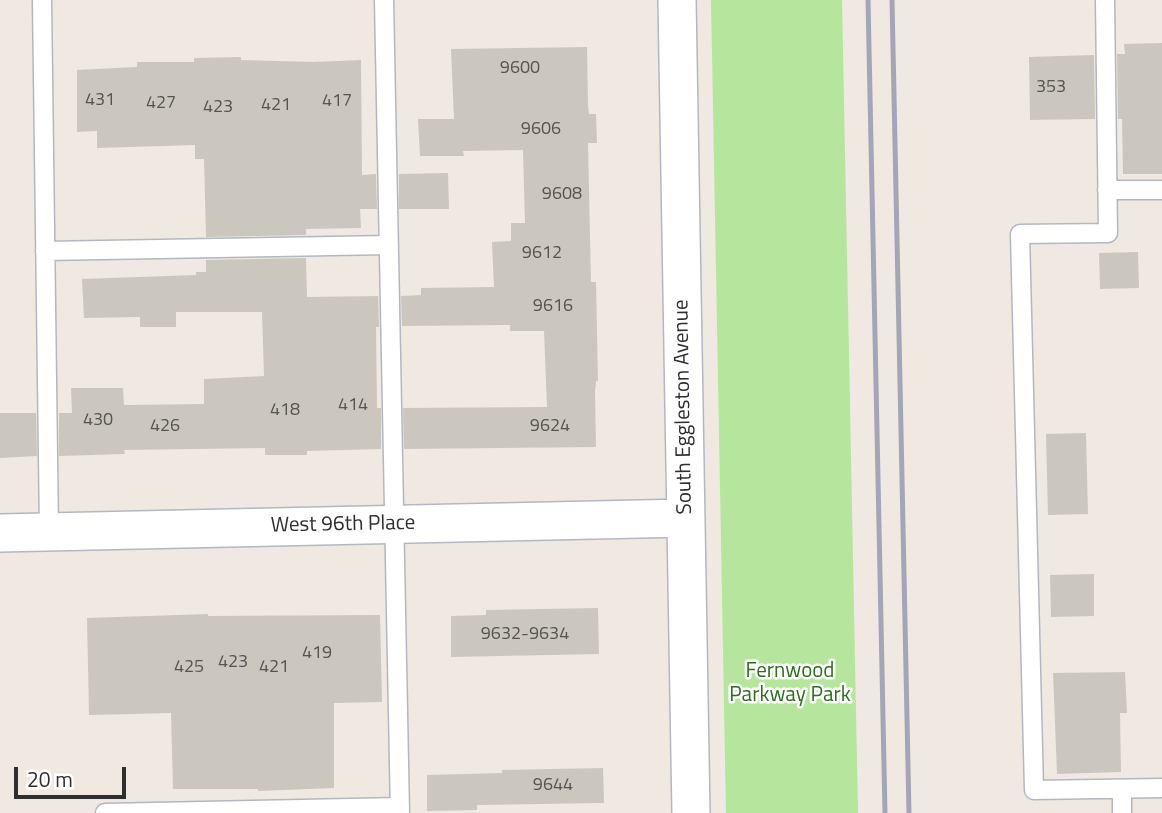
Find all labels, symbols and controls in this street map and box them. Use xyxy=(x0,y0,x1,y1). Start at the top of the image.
house number: 9600 xyxy=(500,58,540,80)
house number: 353 xyxy=(1036,77,1066,99)
house number: 431 xyxy=(85,90,115,112)
house number: 417 xyxy=(322,91,352,113)
house number: 427 xyxy=(146,93,176,115)
house number: 421 xyxy=(261,95,291,117)
house number: 423 xyxy=(203,97,233,119)
house number: 9606 xyxy=(521,119,561,141)
house number: 9608 xyxy=(542,184,582,206)
house number: 9612 xyxy=(522,243,562,265)
house number: 9616 xyxy=(533,296,573,318)
street label: South Eggleston Avenue xyxy=(670,299,698,515)
house number: 414 xyxy=(338,395,368,417)
house number: 418 xyxy=(270,400,300,422)
house number: 430 xyxy=(83,410,113,432)
house number: 426 xyxy=(150,416,180,438)
house number: 9624 xyxy=(530,416,570,438)
street label: West 96th Place xyxy=(270,511,416,539)
house number: 9632-9634 xyxy=(481,624,569,646)
house number: 419 xyxy=(302,643,332,665)
house number: 423 xyxy=(218,652,248,674)
house number: 425 xyxy=(174,657,204,679)
house number: 421 xyxy=(259,657,289,679)
park label: Fernwood Parkway Park xyxy=(729,659,851,709)
scale bar xyxy=(18,754,130,798)
text: 20 m xyxy=(27,763,73,795)
house number: 9644 xyxy=(533,775,573,797)

